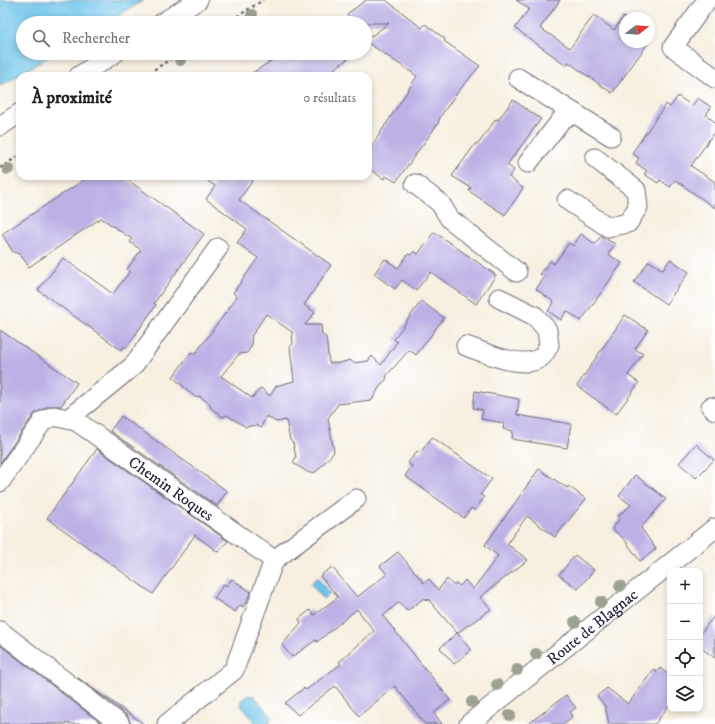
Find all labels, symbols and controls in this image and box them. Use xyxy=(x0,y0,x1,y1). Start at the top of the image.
north arrow xyxy=(619,12,655,48)
search box xyxy=(16,16,372,60)
icon: search xyxy=(30,27,52,49)
text: Rechercher xyxy=(62,29,130,48)
text: À proximité xyxy=(32,87,112,109)
text: 0 résultats xyxy=(303,90,356,106)
street label: Chemin Roques xyxy=(124,452,217,526)
map controls xyxy=(667,568,703,712)
button: + xyxy=(667,568,703,604)
street label: Route de Blagnac xyxy=(543,585,642,669)
button: − xyxy=(667,604,703,640)
button: locate xyxy=(667,640,703,676)
button: layers xyxy=(667,676,703,712)

